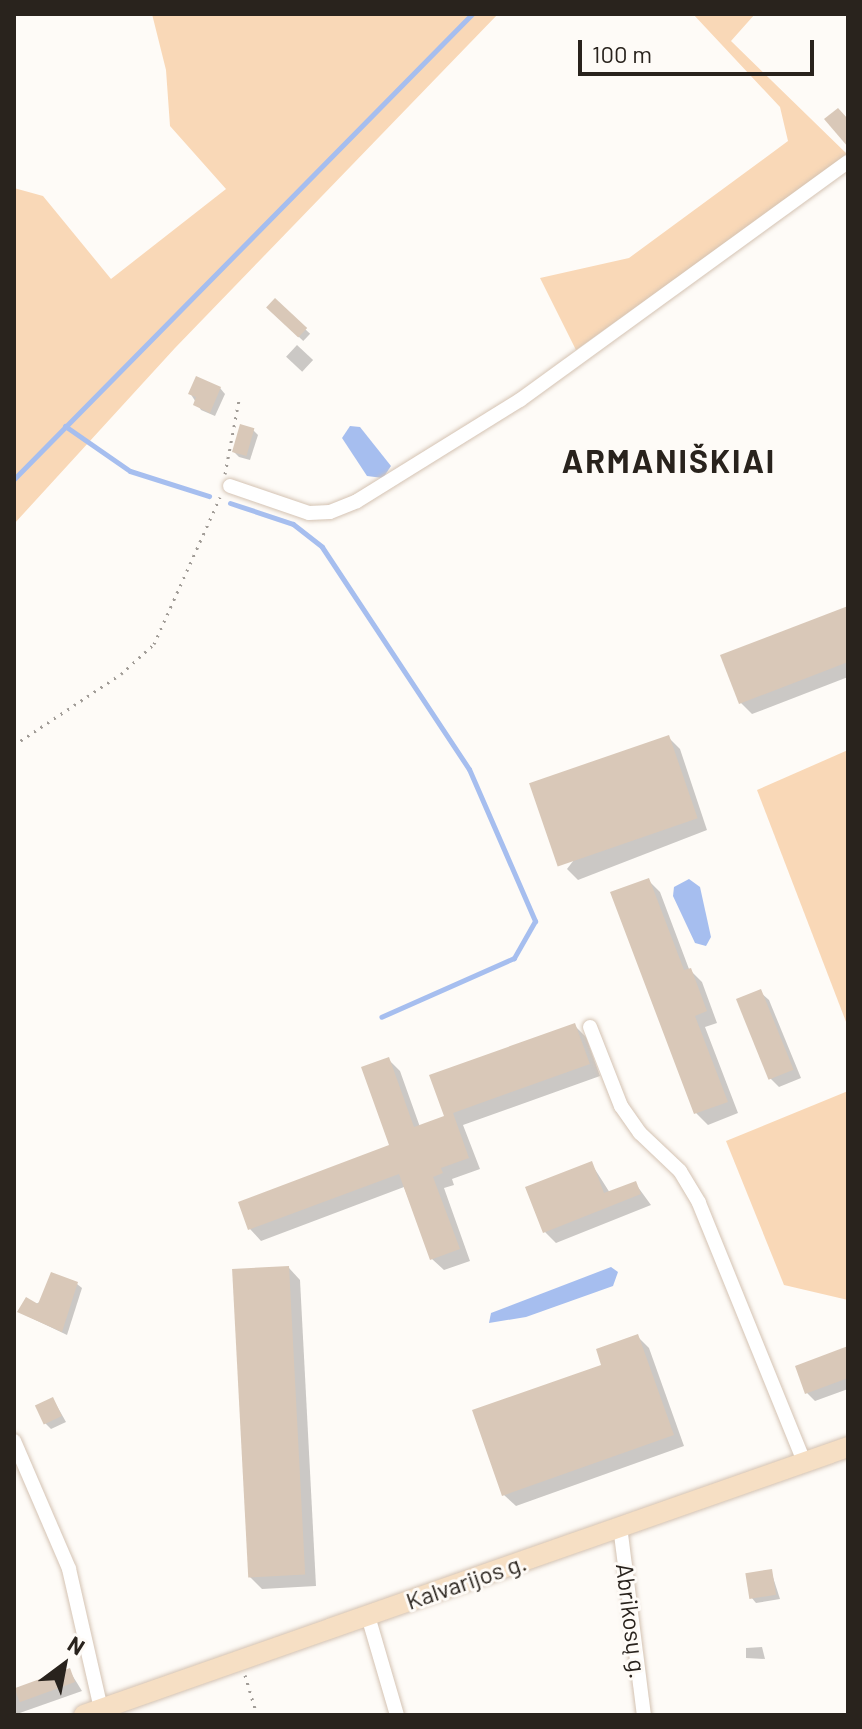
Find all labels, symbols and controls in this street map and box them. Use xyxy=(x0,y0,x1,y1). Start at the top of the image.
scale bar xyxy=(582,24,818,74)
text: 100 m xyxy=(592,39,652,68)
district label: ARMANIŠKIAI xyxy=(562,441,776,479)
street label: Kalvarijos g. xyxy=(402,1547,530,1615)
street label: Abrikosų g. xyxy=(611,1562,653,1680)
north arrow xyxy=(24,1625,104,1705)
text: N xyxy=(64,1630,90,1660)

